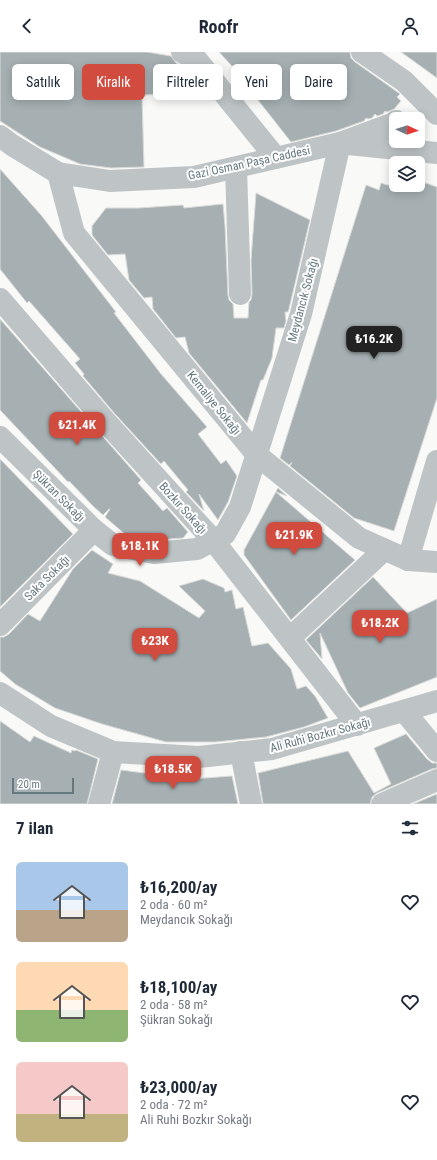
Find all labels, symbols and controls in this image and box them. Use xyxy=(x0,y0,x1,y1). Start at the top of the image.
icon: back xyxy=(16,15,38,37)
icon: person xyxy=(399,15,421,37)
text: Roofr xyxy=(199,16,238,37)
chip: Satılık xyxy=(12,64,74,100)
chip: Kiralık xyxy=(82,64,145,100)
chip: Filtreler xyxy=(153,64,223,100)
chip: Yeni xyxy=(231,64,282,100)
chip: Daire xyxy=(290,64,347,100)
north arrow xyxy=(389,112,425,148)
map controls xyxy=(389,112,425,192)
street label: Gazi Osman Paşa Caddesi xyxy=(187,143,311,183)
button: layers xyxy=(389,156,425,192)
street label: Meydancık Sokağı xyxy=(285,257,321,343)
pin: ₺16.2K xyxy=(341,326,407,360)
text: ₺16.2K xyxy=(355,331,393,346)
street label: Kemaliye Sokağı xyxy=(184,368,244,438)
pin: ₺21.4K xyxy=(44,412,110,446)
text: ₺21.4K xyxy=(58,417,96,432)
street label: Şükran Sokağı xyxy=(30,467,88,525)
street label: Bozkır Sokağı xyxy=(156,479,210,537)
pin: ₺21.9K xyxy=(261,522,327,556)
text: ₺21.9K xyxy=(275,527,313,542)
pin: ₺18.1K xyxy=(107,533,173,567)
text: ₺18.1K xyxy=(121,538,159,553)
street label: Saka Sokağı xyxy=(22,553,72,603)
pin: ₺18.2K xyxy=(347,610,413,644)
text: ₺18.2K xyxy=(361,615,399,630)
pin: ₺23K xyxy=(131,628,179,662)
text: ₺23K xyxy=(141,633,169,648)
street label: Ali Ruhi Bozkır Sokağı xyxy=(268,715,372,755)
pin: ₺18.5K xyxy=(140,756,206,790)
text: ₺18.5K xyxy=(154,761,192,776)
scale bar xyxy=(12,776,74,795)
text: 20 m xyxy=(18,778,40,791)
icon: filters xyxy=(399,817,421,839)
text: 7 ilan xyxy=(16,818,53,838)
text: ₺16,200/ay xyxy=(140,877,217,897)
icon: home xyxy=(48,878,96,926)
icon: heart xyxy=(399,891,421,913)
text: 2 oda · 60 m² xyxy=(140,897,208,912)
text: Meydancık Sokağı xyxy=(140,912,233,927)
text: ₺18,100/ay xyxy=(140,977,217,997)
icon: home xyxy=(48,978,96,1026)
icon: heart xyxy=(399,991,421,1013)
text: 2 oda · 58 m² xyxy=(140,997,208,1012)
text: Şükran Sokağı xyxy=(140,1012,213,1027)
text: ₺23,000/ay xyxy=(140,1077,217,1097)
icon: home xyxy=(48,1078,96,1126)
icon: heart xyxy=(399,1091,421,1113)
text: 2 oda · 72 m² xyxy=(140,1097,208,1112)
text: Ali Ruhi Bozkır Sokağı xyxy=(140,1112,252,1127)

